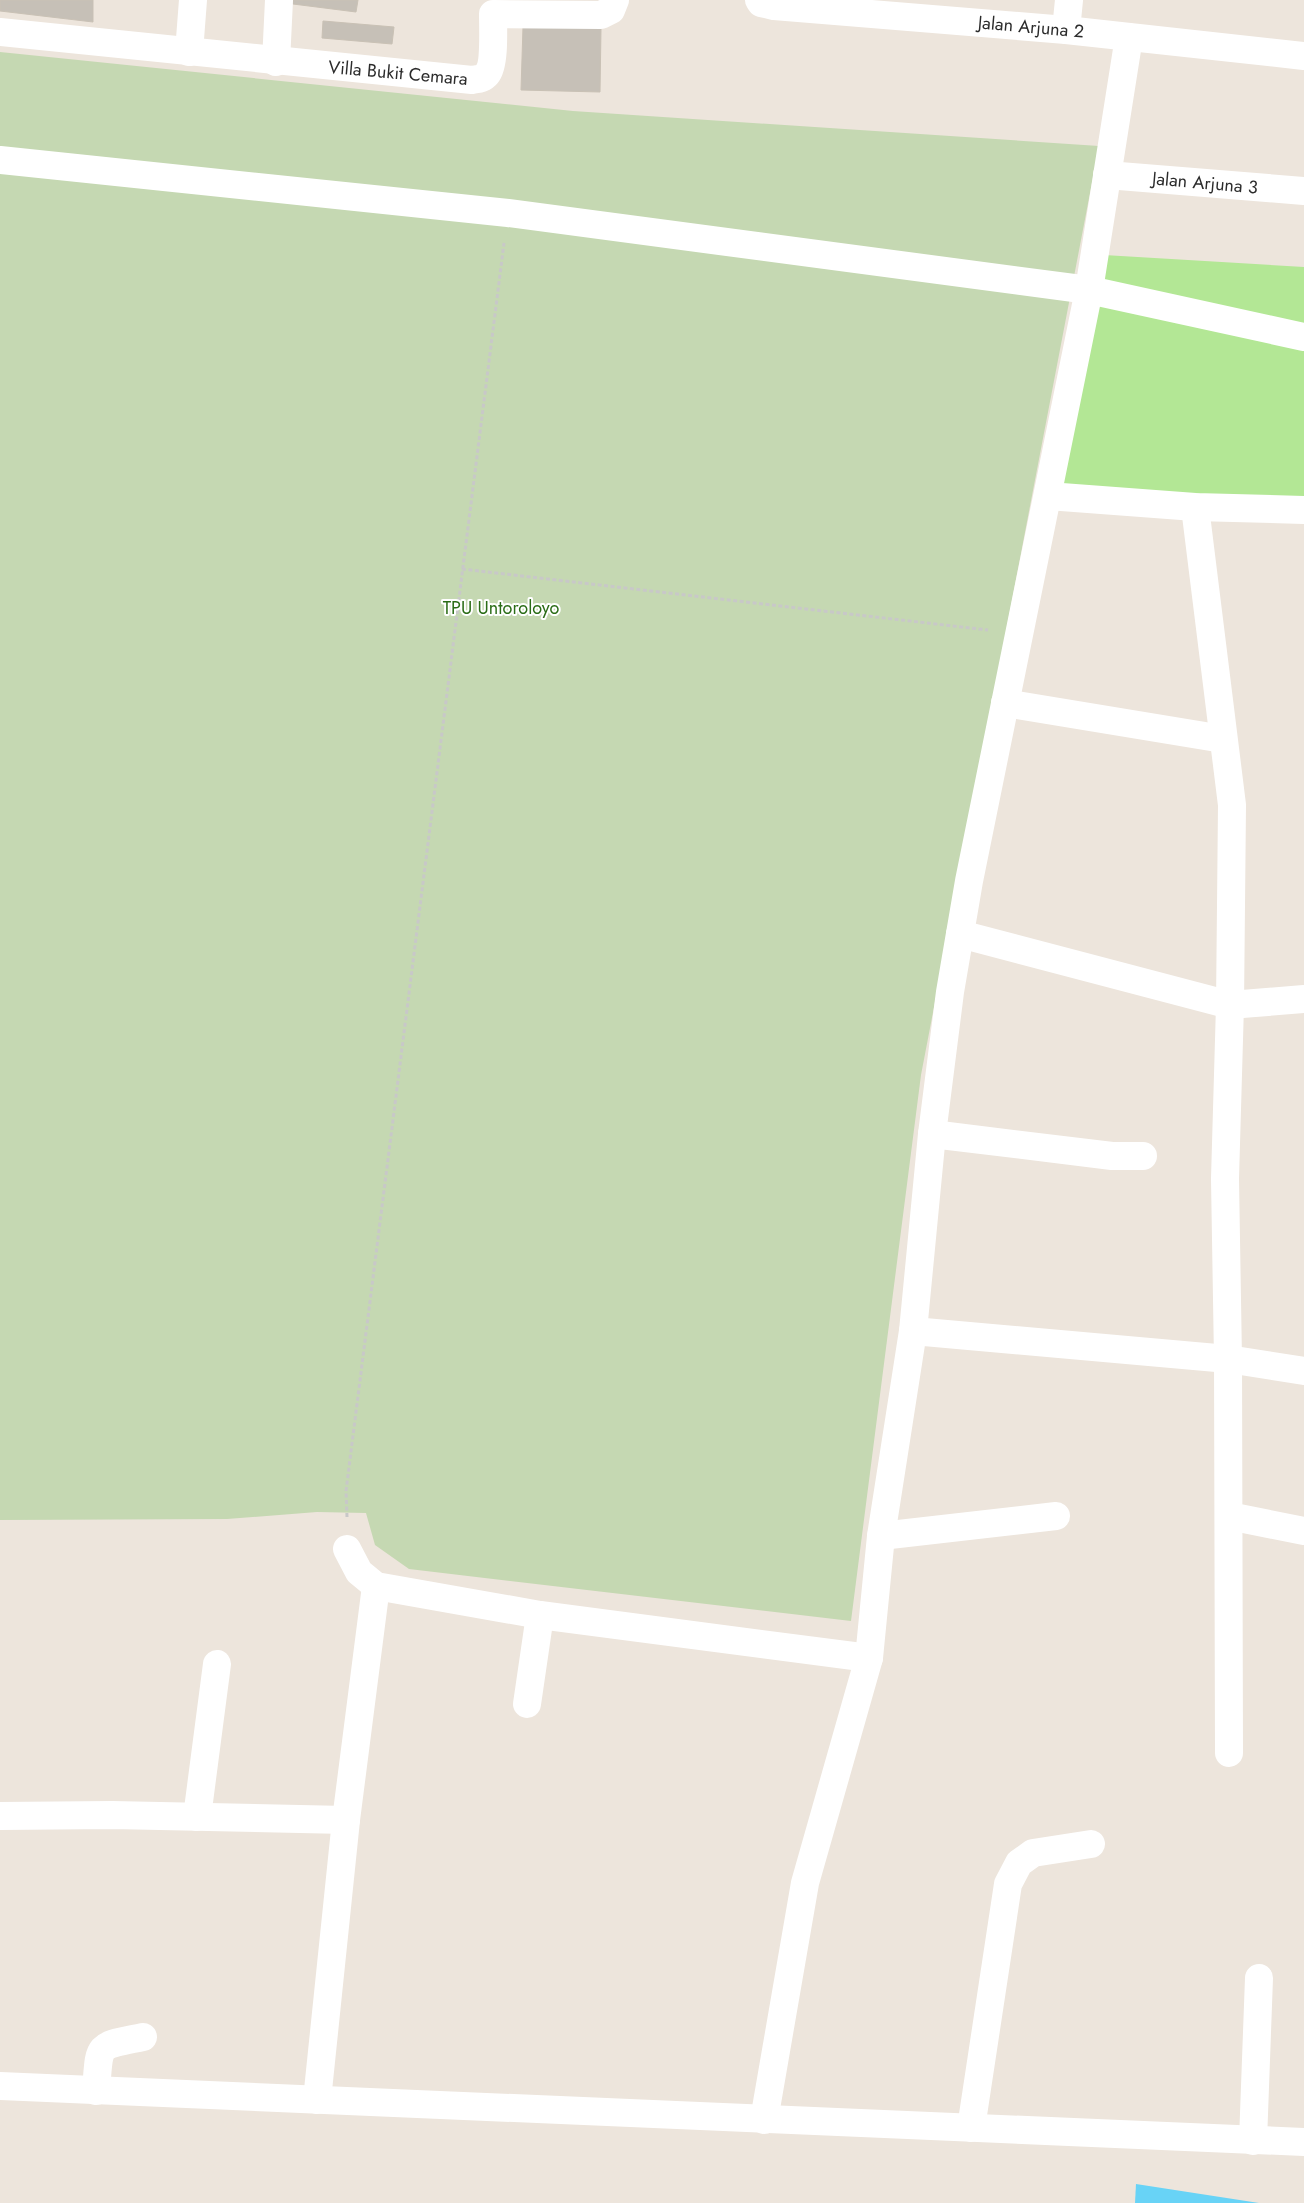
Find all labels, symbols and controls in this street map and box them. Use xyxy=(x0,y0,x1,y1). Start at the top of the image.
street label: Jalan Arjuna 2 xyxy=(975,9,1085,45)
street label: Villa Bukit Cemara xyxy=(327,54,469,92)
street label: Jalan Arjuna 3 xyxy=(1149,165,1259,201)
park label: TPU Untoroloyo xyxy=(443,595,560,621)

